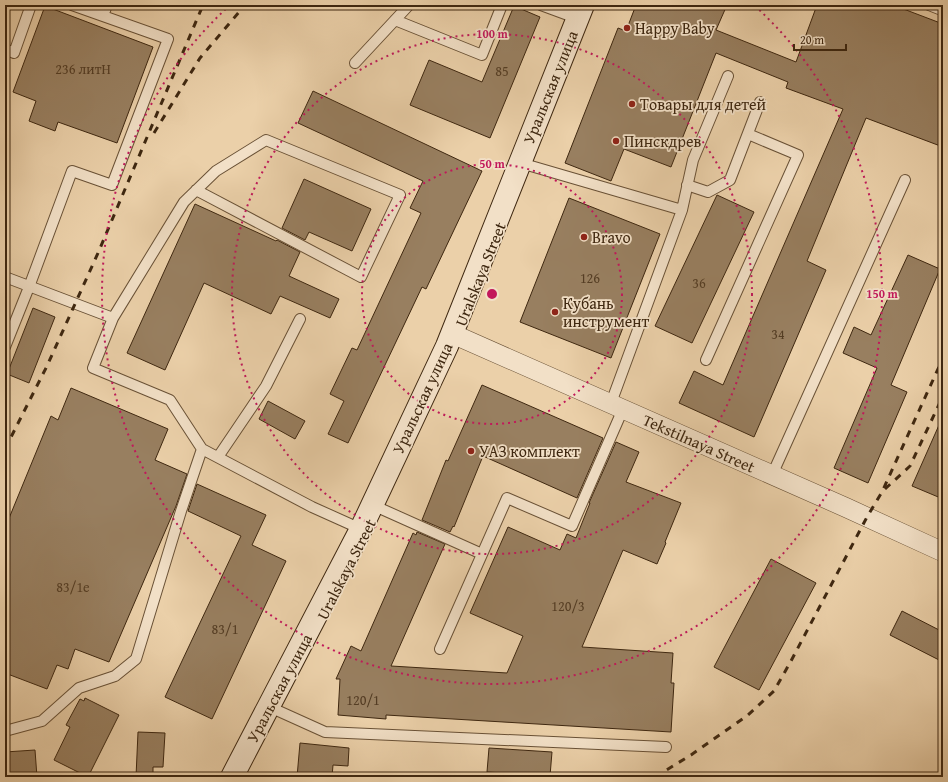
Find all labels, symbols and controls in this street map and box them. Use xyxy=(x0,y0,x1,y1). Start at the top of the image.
place label: Happy Baby xyxy=(635,16,715,40)
marker: Happy Baby xyxy=(622,23,632,33)
text: 100 m xyxy=(476,25,509,42)
street label: Уральская улица xyxy=(516,26,584,147)
scale bar xyxy=(794,26,846,52)
text: 20 m xyxy=(800,31,824,48)
house number: 236 литН xyxy=(55,59,111,79)
house number: 85 xyxy=(495,61,509,81)
place label: Товары для детей xyxy=(640,92,766,116)
marker: Товары для детей xyxy=(627,99,637,109)
place label: Пинскдрев xyxy=(624,129,701,153)
marker: Пинскдрев xyxy=(611,136,621,146)
text: 50 m xyxy=(479,155,505,172)
street label: Uralskaya Street xyxy=(448,218,512,330)
place label: Bravo xyxy=(592,225,631,249)
marker: Bravo xyxy=(579,232,589,242)
house number: 126 xyxy=(580,268,600,288)
house number: 36 xyxy=(692,273,706,293)
text: 150 m xyxy=(866,285,899,302)
centre of rings xyxy=(485,287,499,301)
place label: Кубань инструмент xyxy=(563,291,650,333)
marker: Кубань инструмент xyxy=(550,307,560,317)
house number: 34 xyxy=(771,324,785,344)
street label: Уральская улица xyxy=(386,338,458,458)
street label: Tekstilnaya Street xyxy=(639,407,759,479)
place label: УАЗ комплект xyxy=(479,439,580,463)
marker: УАЗ комплект xyxy=(466,446,476,456)
street label: Uralskaya Street xyxy=(310,514,382,624)
house number: 83/1е xyxy=(56,577,90,597)
house number: 120/3 xyxy=(551,596,585,616)
house number: 83/1 xyxy=(212,619,238,639)
street label: Уральская улица xyxy=(240,629,318,747)
house number: 120/1 xyxy=(346,690,380,710)

